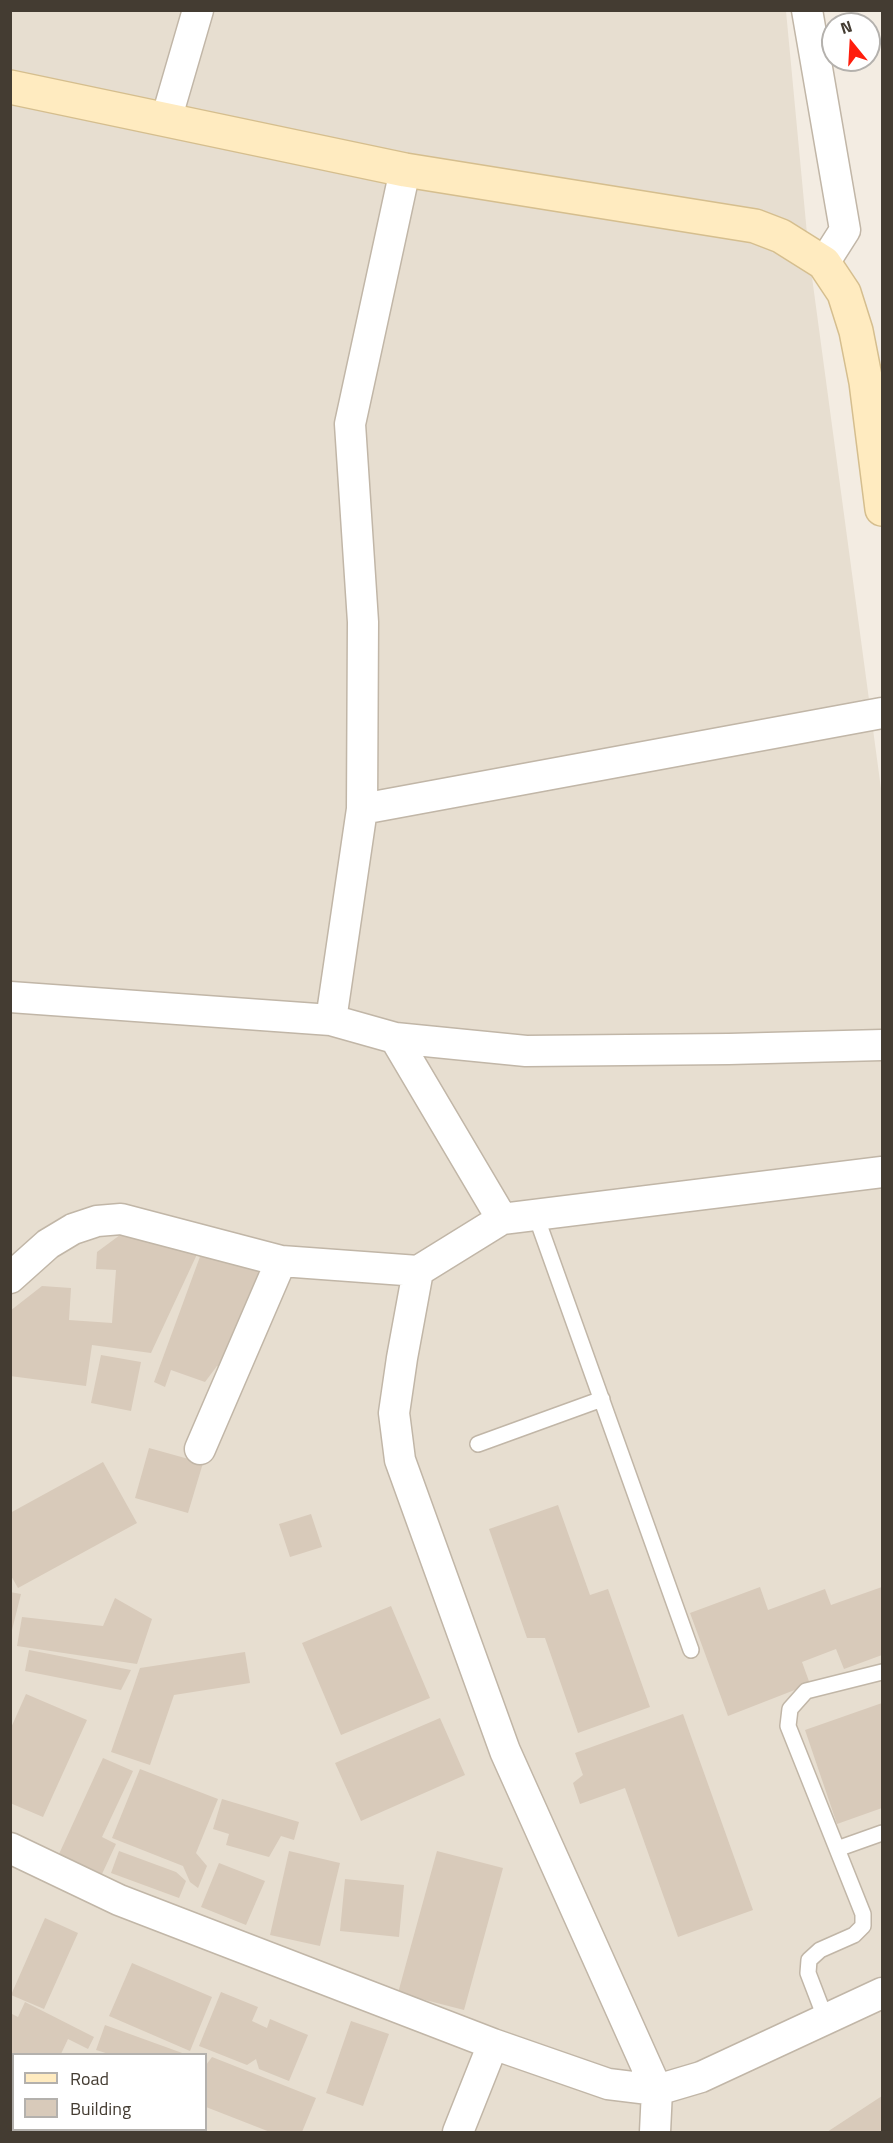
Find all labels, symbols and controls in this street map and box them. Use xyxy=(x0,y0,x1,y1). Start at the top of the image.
north arrow xyxy=(821,12,881,72)
text: N xyxy=(837,14,855,40)
legend xyxy=(12,2053,207,2131)
text: Road xyxy=(70,2065,109,2092)
text: Building xyxy=(70,2095,131,2122)

